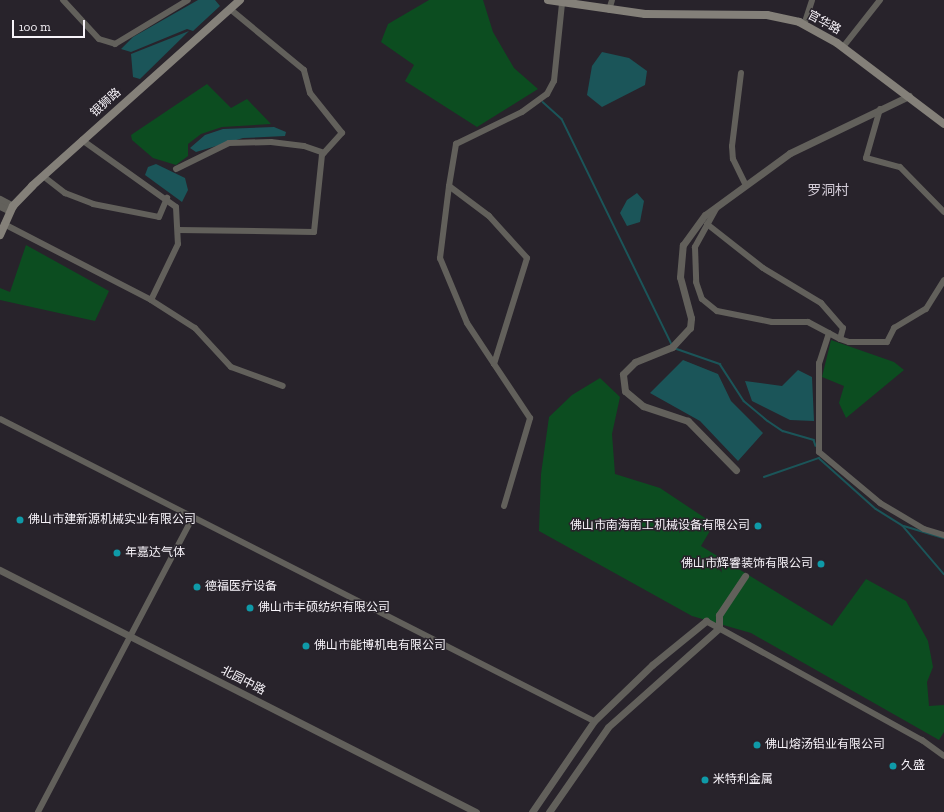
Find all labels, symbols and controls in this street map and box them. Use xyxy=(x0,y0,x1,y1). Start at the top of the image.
street label: 官华路 xyxy=(805,8,843,38)
scale bar xyxy=(14,12,87,38)
text: 100 m xyxy=(19,20,51,34)
street label: 银狮路 xyxy=(88,86,124,120)
district label: 罗洞村 xyxy=(807,183,849,199)
place label: 佛山市建新源机械实业有限公司 xyxy=(28,513,196,527)
marker: 佛山市建新源机械实业有限公司 xyxy=(15,515,25,525)
place label: 佛山市南海南工机械设备有限公司 xyxy=(570,519,750,533)
marker: 佛山市南海南工机械设备有限公司 xyxy=(753,521,763,531)
place label: 年嘉达气体 xyxy=(125,546,185,560)
marker: 年嘉达气体 xyxy=(112,548,122,558)
place label: 佛山市辉睿装饰有限公司 xyxy=(681,557,813,571)
marker: 佛山市辉睿装饰有限公司 xyxy=(816,559,826,569)
place label: 德福医疗设备 xyxy=(205,580,277,594)
marker: 德福医疗设备 xyxy=(192,582,202,592)
place label: 佛山市丰硕纺织有限公司 xyxy=(258,601,390,615)
marker: 佛山市丰硕纺织有限公司 xyxy=(245,603,255,613)
place label: 佛山市能博机电有限公司 xyxy=(314,639,446,653)
marker: 佛山市能博机电有限公司 xyxy=(301,641,311,651)
street label: 北园中路 xyxy=(218,664,268,698)
place label: 佛山熔汤铝业有限公司 xyxy=(765,738,885,752)
marker: 佛山熔汤铝业有限公司 xyxy=(752,740,762,750)
place label: 久盛 xyxy=(901,759,925,773)
marker: 久盛 xyxy=(888,761,898,771)
place label: 米特利金属 xyxy=(713,773,773,787)
marker: 米特利金属 xyxy=(700,775,710,785)

